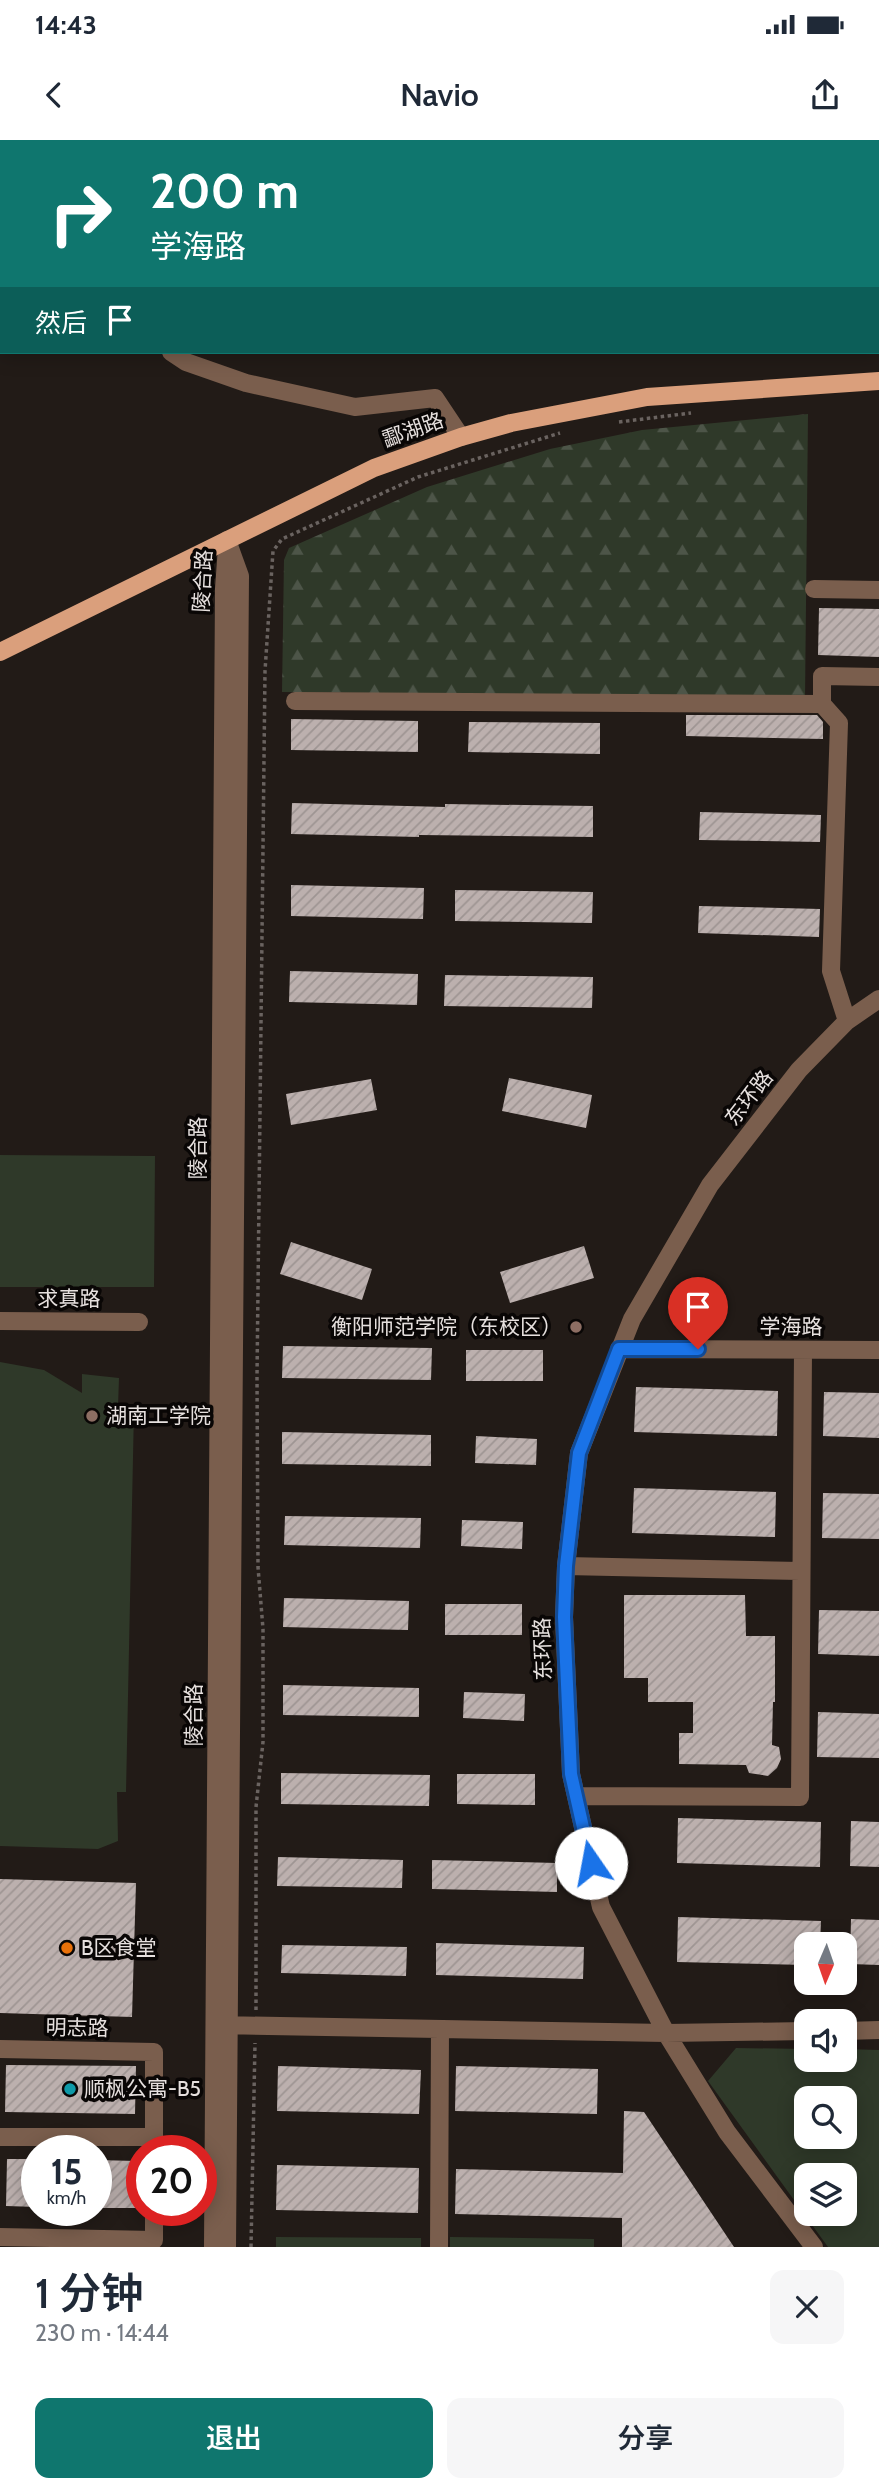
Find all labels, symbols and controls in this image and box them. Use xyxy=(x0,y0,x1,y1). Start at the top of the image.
text: 14:43 xyxy=(35,9,97,41)
text: Navio xyxy=(400,75,479,114)
icon: back xyxy=(35,76,73,114)
icon: share xyxy=(806,76,844,114)
text: 200 m xyxy=(150,161,299,220)
icon: right xyxy=(35,168,126,259)
text: 学海路 xyxy=(150,227,246,266)
icon: arrive xyxy=(101,301,139,339)
text: 然后 xyxy=(35,307,87,339)
street label: 酃湖路 xyxy=(379,407,447,452)
street label: 陵合路 xyxy=(188,549,217,613)
street label: 东环路 xyxy=(719,1065,778,1130)
street label: 陵合路 xyxy=(185,1117,210,1180)
pin xyxy=(668,1277,728,1349)
street label: 求真路 xyxy=(38,1286,101,1311)
icon: arrive xyxy=(679,1288,717,1326)
place label: 衡阳师范学院（东校区） xyxy=(331,1314,562,1339)
street label: 学海路 xyxy=(760,1314,823,1339)
marker: 衡阳师范学院（东校区） xyxy=(568,1319,584,1335)
place label: 湖南工学院 xyxy=(106,1403,211,1428)
marker: 湖南工学院 xyxy=(84,1408,100,1424)
street label: 东环路 xyxy=(529,1617,556,1681)
street label: 陵合路 xyxy=(181,1684,206,1747)
position arrow xyxy=(554,1826,628,1900)
north arrow xyxy=(794,1932,858,1995)
map controls xyxy=(794,1932,857,2226)
place label: B区食堂 xyxy=(81,1935,157,1960)
marker: B区食堂 xyxy=(59,1940,75,1956)
button: sound xyxy=(794,2009,857,2072)
street label: 明志路 xyxy=(45,2014,109,2041)
place label: 顺枫公寓-B5 xyxy=(84,2076,201,2101)
marker: 顺枫公寓-B5 xyxy=(62,2081,78,2097)
button: search xyxy=(794,2086,857,2149)
speed limit sign: 20 xyxy=(126,2135,217,2226)
text: 15 xyxy=(51,2150,82,2193)
button: layers xyxy=(794,2163,857,2226)
text: km/h xyxy=(47,2187,86,2209)
text: 1 分钟 xyxy=(35,2267,143,2319)
button: close xyxy=(770,2270,844,2344)
text: 230 m · 14:44 xyxy=(35,2319,169,2347)
button: 退出 xyxy=(35,2398,433,2478)
button: 分享 xyxy=(447,2398,844,2478)

